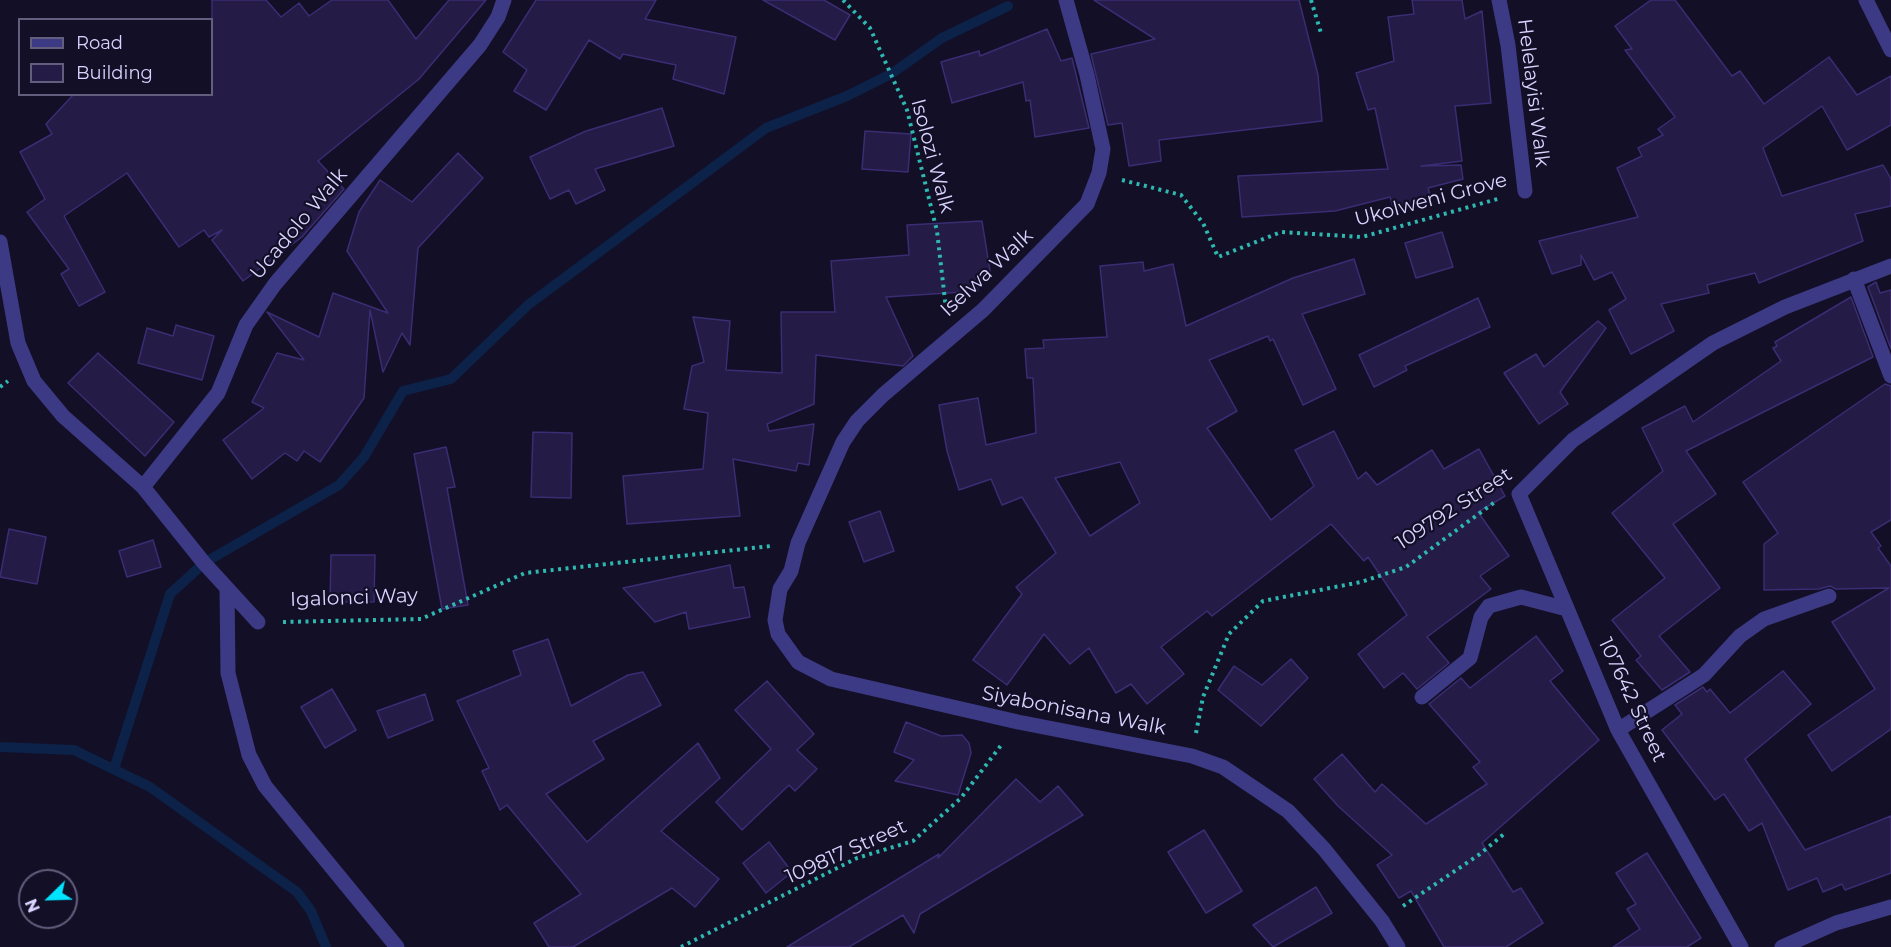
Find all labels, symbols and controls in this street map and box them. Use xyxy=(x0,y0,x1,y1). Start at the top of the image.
street label: Helelayisi Walk xyxy=(1512,17,1554,169)
legend xyxy=(18,18,213,96)
text: Road xyxy=(76,32,123,54)
text: Building xyxy=(76,62,153,84)
street label: Isolozi Walk xyxy=(905,96,959,216)
street label: Ucadolo Walk xyxy=(245,163,353,285)
street label: Ukolweni Grove xyxy=(1352,168,1510,232)
street label: Iselwa Walk xyxy=(936,224,1038,322)
street label: 109792 Street xyxy=(1391,463,1517,555)
street label: Igalonci Way xyxy=(290,584,418,612)
street label: 107642 Street xyxy=(1593,634,1671,766)
street label: Siyabonisana Walk xyxy=(980,681,1168,741)
street label: 109817 Street xyxy=(782,815,910,889)
north arrow xyxy=(18,869,78,929)
text: N xyxy=(22,896,44,915)

